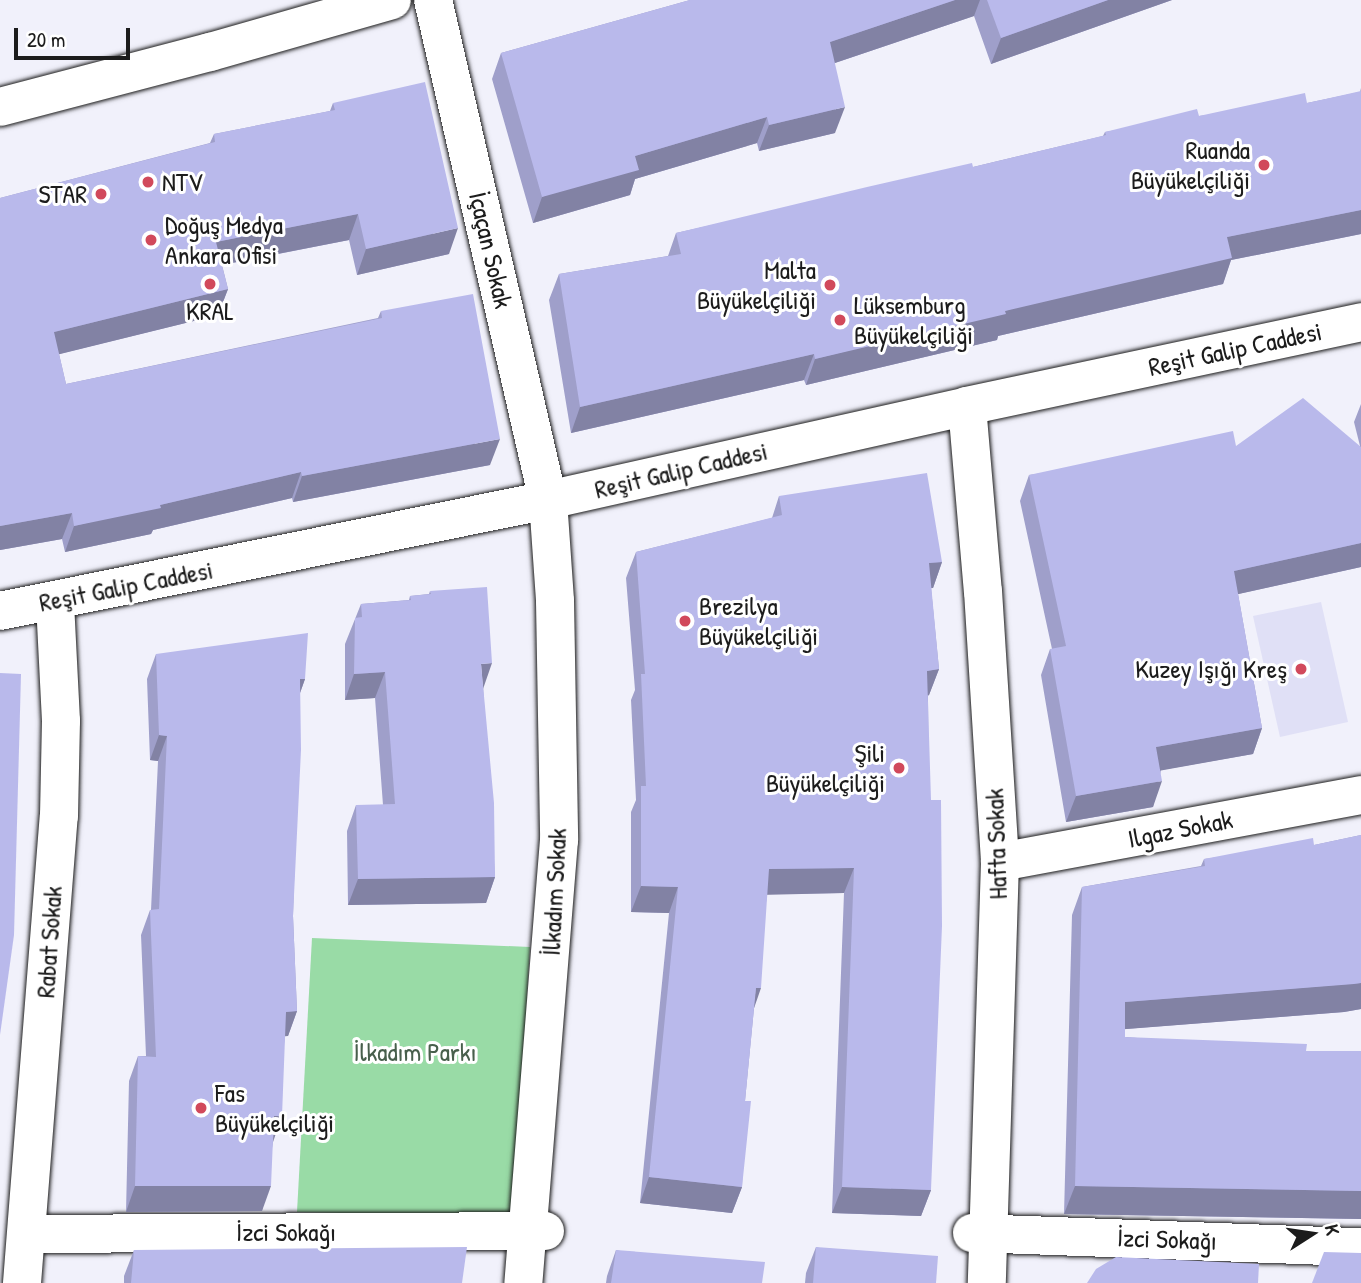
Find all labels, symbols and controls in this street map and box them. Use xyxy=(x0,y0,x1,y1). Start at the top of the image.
scale bar xyxy=(18,14,133,58)
text: 20 m xyxy=(27,25,65,54)
place label: Ruanda Büyükelçiliği xyxy=(1131,134,1250,196)
marker: Ruanda Büyükelçiliği xyxy=(1256,157,1272,173)
place label: NTV xyxy=(162,166,203,198)
marker: NTV xyxy=(140,174,156,190)
place label: STAR xyxy=(38,178,87,210)
marker: STAR xyxy=(93,186,109,202)
street label: İçaçan Sokak xyxy=(462,189,520,311)
place label: Doğuş Medya Ankara Ofisi xyxy=(165,209,283,270)
marker: Doğuş Medya Ankara Ofisi xyxy=(143,232,159,248)
place label: Malta Büyükelçiliği xyxy=(697,254,816,316)
marker: KRAL xyxy=(202,276,218,292)
marker: Malta Büyükelçiliği xyxy=(822,277,838,293)
place label: Lüksemburg Büyükelçiliği xyxy=(854,289,973,350)
place label: KRAL xyxy=(186,295,234,327)
marker: Lüksemburg Büyükelçiliği xyxy=(832,312,848,328)
street label: Reşit Galip Caddesi xyxy=(1146,315,1324,383)
street label: Reşit Galip Caddesi xyxy=(592,435,770,505)
street label: Reşit Galip Caddesi xyxy=(36,554,216,618)
place label: Brezilya Büyükelçiliği xyxy=(699,590,818,652)
marker: Brezilya Büyükelçiliği xyxy=(677,613,693,629)
place label: Kuzey Işığı Kreş xyxy=(1135,653,1287,685)
marker: Kuzey Işığı Kreş xyxy=(1293,661,1309,677)
place label: Şili Büyükelçiliği xyxy=(766,737,885,798)
marker: Şili Büyükelçiliği xyxy=(891,760,907,776)
street label: Hafta Sokak xyxy=(978,788,1014,900)
street label: Ilgaz Sokak xyxy=(1125,804,1235,854)
street label: İlkadım Sokak xyxy=(535,827,573,957)
street label: Rabat Sokak xyxy=(30,885,68,999)
park label: İlkadım Parkı xyxy=(354,1036,476,1068)
place label: Fas Büyükelçiliği xyxy=(215,1077,334,1138)
marker: Fas Büyükelçiliği xyxy=(193,1100,209,1116)
north arrow xyxy=(1277,1199,1347,1269)
street label: İzci Sokağı xyxy=(236,1216,336,1248)
street label: İzci Sokağı xyxy=(1117,1222,1217,1256)
text: K xyxy=(1319,1222,1346,1237)

